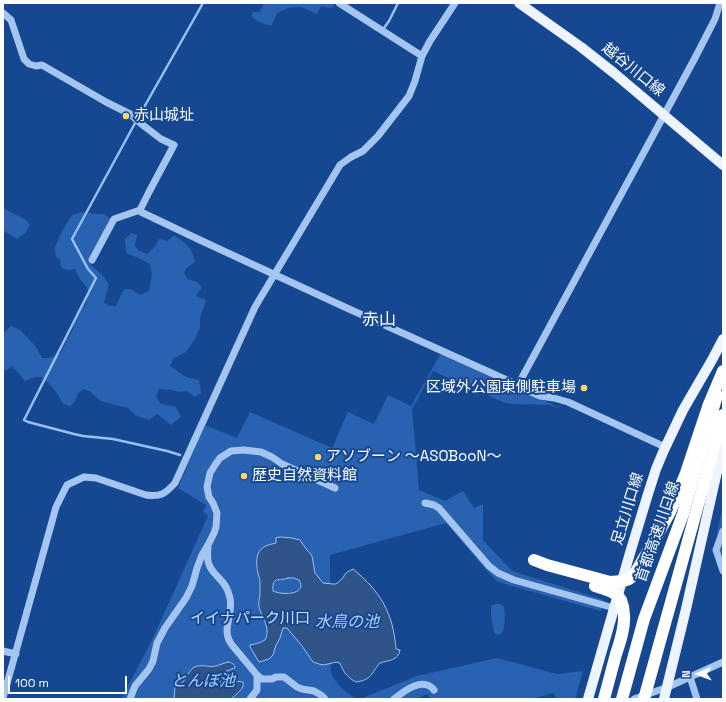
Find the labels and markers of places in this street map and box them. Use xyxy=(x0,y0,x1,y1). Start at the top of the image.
place label: 赤山城址 xyxy=(134,107,194,125)
marker: 赤山城址 xyxy=(121,111,131,121)
place label: 区域外公園東側駐車場 xyxy=(426,379,576,397)
marker: 区域外公園東側駐車場 xyxy=(579,383,589,393)
place label: アソブーン ～ASOBooN～ xyxy=(326,448,502,466)
marker: アソブーン ～ASOBooN～ xyxy=(313,452,323,462)
place label: 歴史自然資料館 xyxy=(252,467,357,485)
marker: 歴史自然資料館 xyxy=(239,471,249,481)

